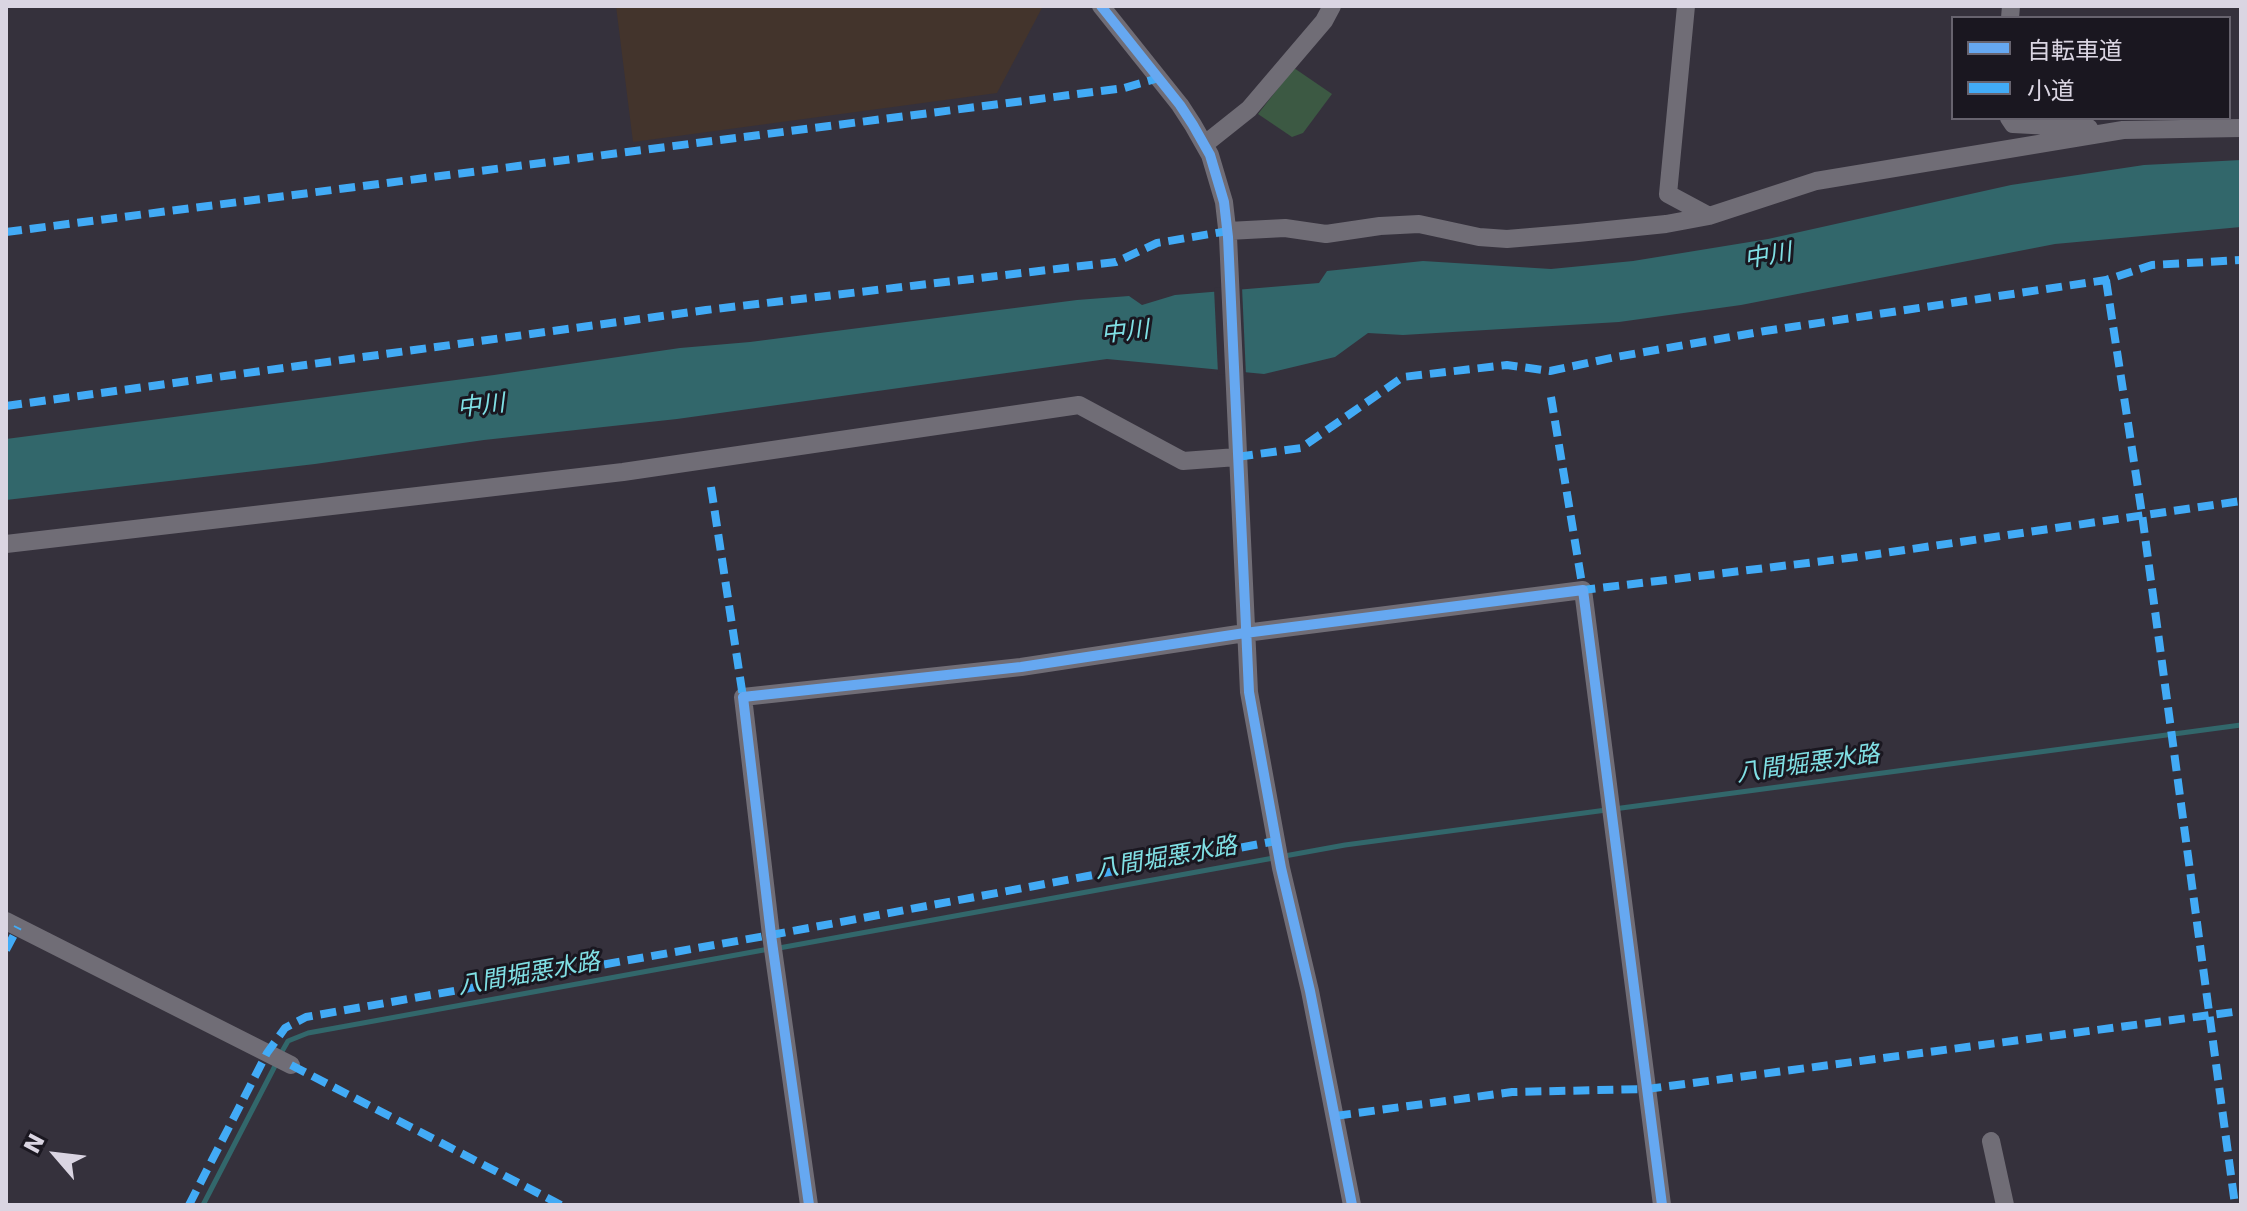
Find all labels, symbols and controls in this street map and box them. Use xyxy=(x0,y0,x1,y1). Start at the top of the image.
legend xyxy=(1951,16,2231,120)
text: 自転車道 xyxy=(2027,37,2123,65)
text: 小道 xyxy=(2027,77,2075,105)
water label: 中川 xyxy=(1742,239,1794,275)
water label: 中川 xyxy=(1100,316,1150,350)
water label: 中川 xyxy=(455,390,507,424)
water label: 八間堀悪水路 xyxy=(1735,741,1881,789)
water label: 八間堀悪水路 xyxy=(1093,832,1239,886)
water label: 八間堀悪水路 xyxy=(456,948,602,1002)
north arrow xyxy=(16,1115,96,1195)
text: N xyxy=(19,1130,50,1158)

